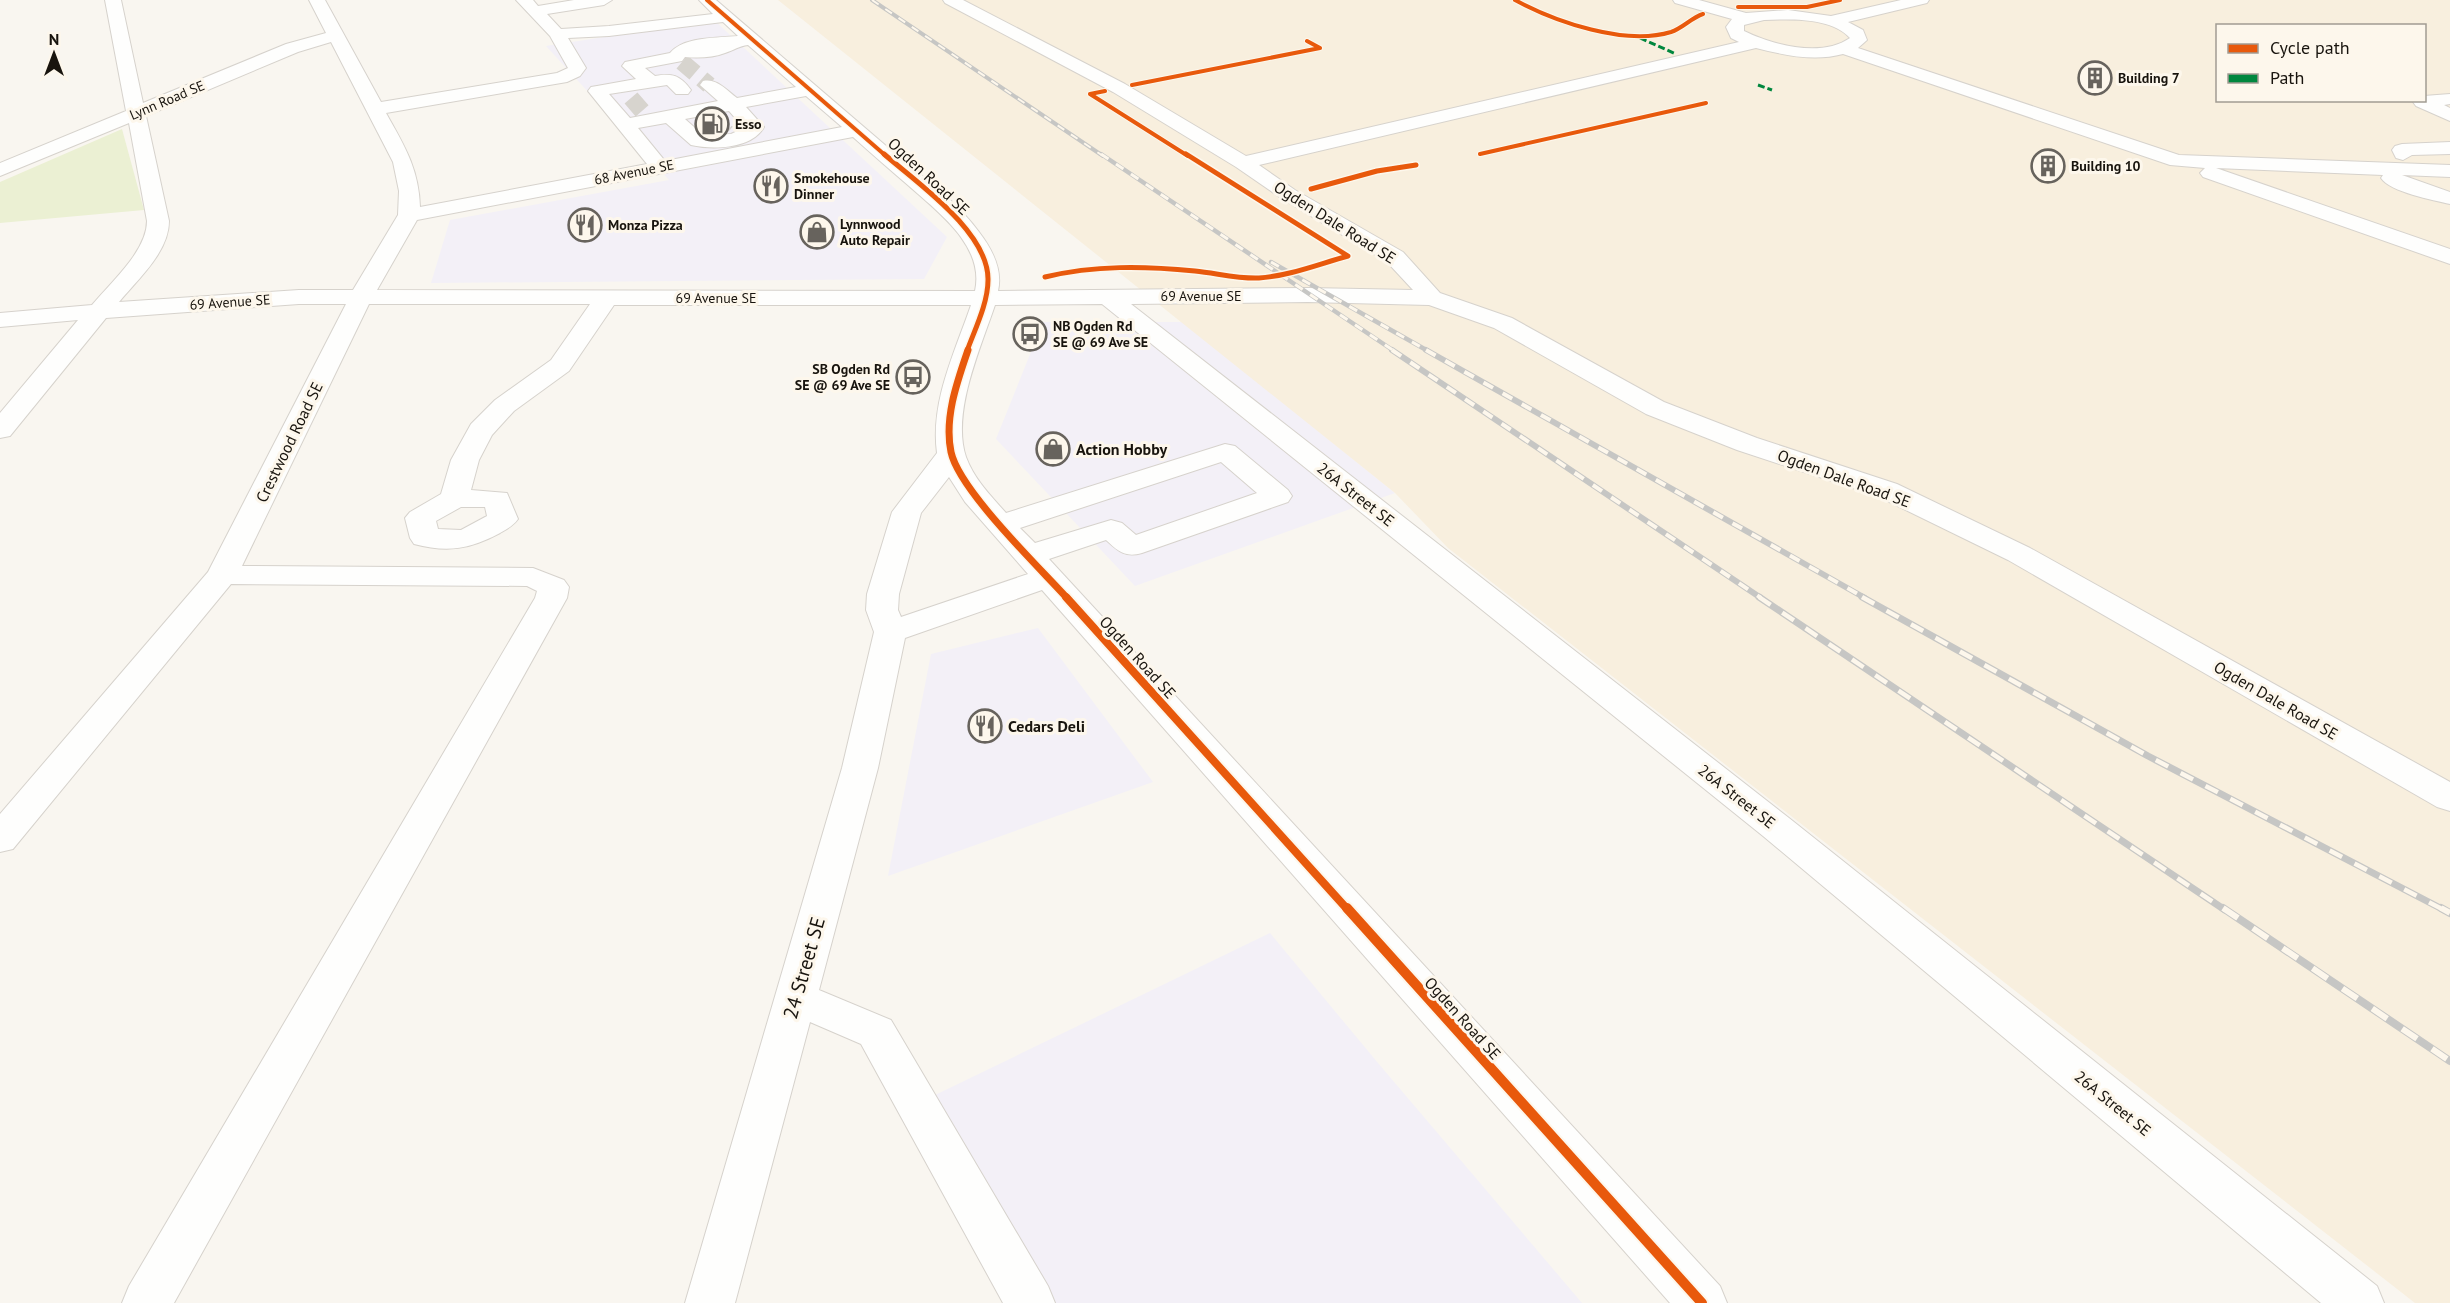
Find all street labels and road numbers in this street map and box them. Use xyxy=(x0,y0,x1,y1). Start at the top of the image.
street label: Lynn Road SE xyxy=(127,76,207,124)
street label: Ogden Road SE xyxy=(884,133,974,219)
street label: 68 Avenue SE xyxy=(593,155,675,189)
street label: Ogden Dale Road SE xyxy=(1270,176,1400,268)
street label: 69 Avenue SE xyxy=(1161,287,1241,305)
street label: 69 Avenue SE xyxy=(676,289,756,307)
street label: 69 Avenue SE xyxy=(189,290,271,314)
street label: Crestwood Road SE xyxy=(251,379,327,505)
street label: Ogden Dale Road SE xyxy=(1775,445,1913,511)
street label: 26A Street SE xyxy=(1313,458,1399,530)
street label: Ogden Road SE xyxy=(1096,611,1180,703)
street label: Ogden Dale Road SE xyxy=(2210,656,2342,744)
street label: 26A Street SE xyxy=(1694,760,1780,832)
street label: 24 Street SE xyxy=(777,914,831,1022)
street label: Ogden Road SE xyxy=(1421,972,1505,1064)
street label: 26A Street SE xyxy=(2071,1066,2155,1140)

